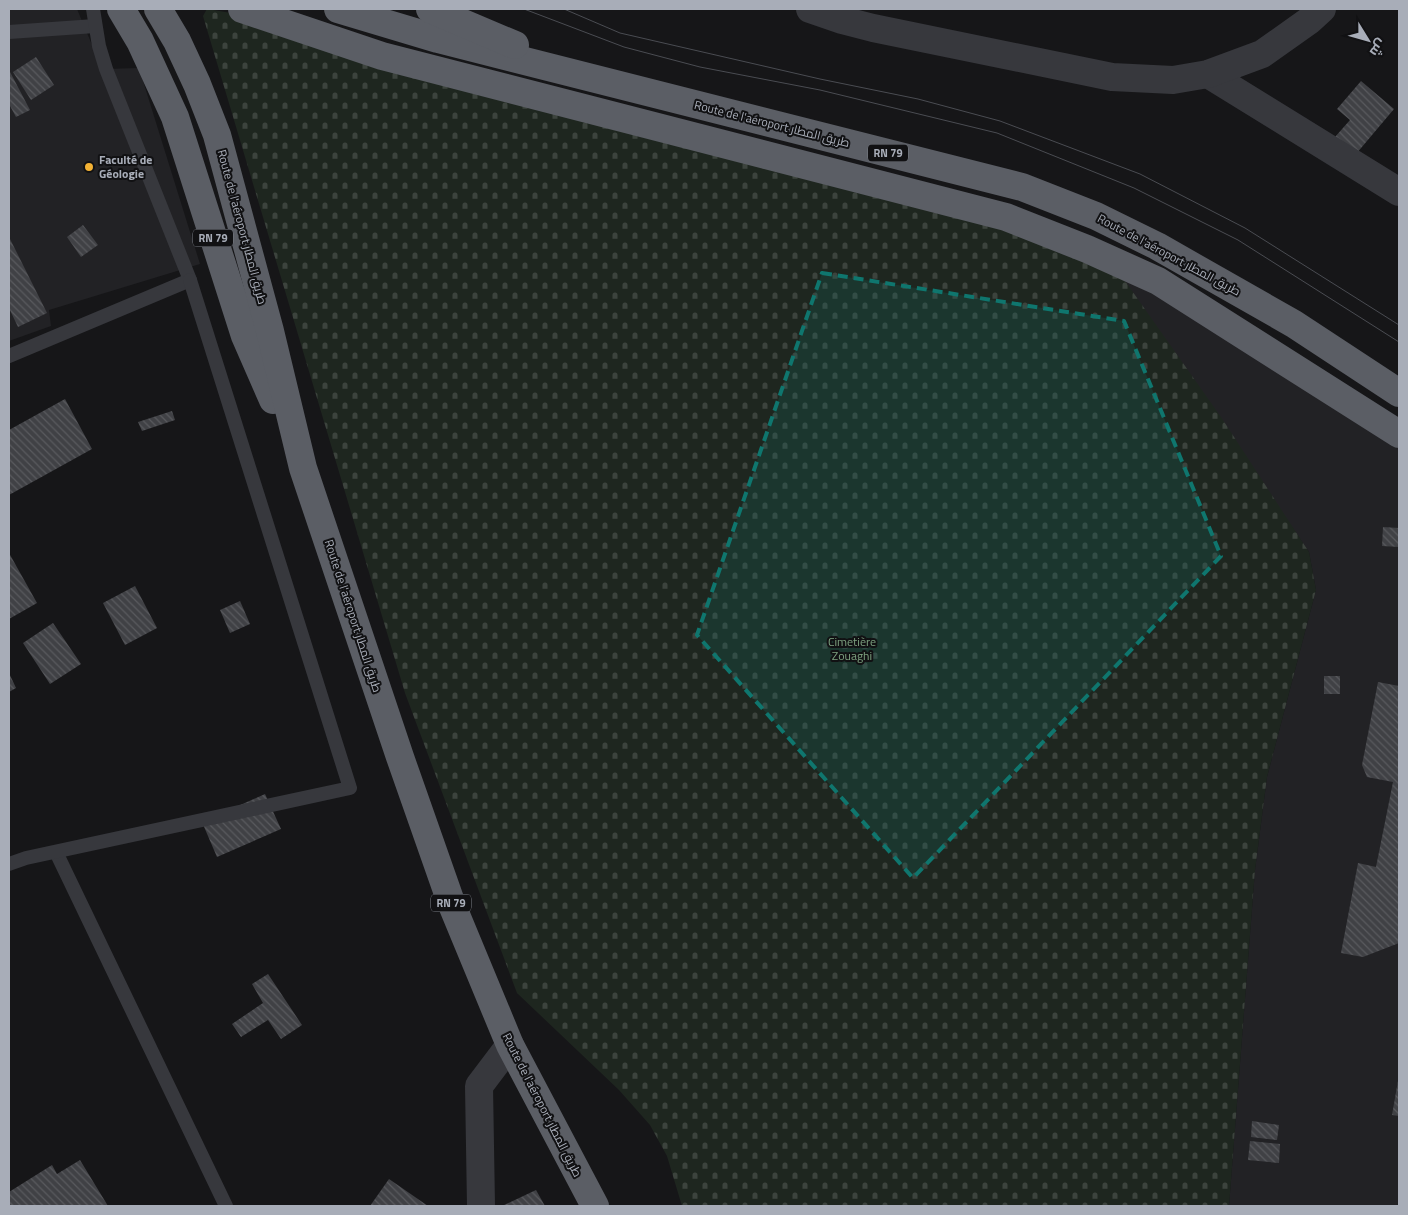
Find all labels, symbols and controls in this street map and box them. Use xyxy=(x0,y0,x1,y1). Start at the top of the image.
north arrow xyxy=(1343,15,1393,65)
text: ش xyxy=(1365,35,1393,62)
street label: Route de l'aéroport طريق المطار xyxy=(692,95,852,152)
road number: RN 79 xyxy=(868,144,908,162)
street label: Route de l'aéroport طريق المطار xyxy=(213,147,272,307)
place label: Faculté de Géologie xyxy=(99,150,152,183)
marker: Faculté de Géologie xyxy=(83,161,95,173)
street label: Route de l'aéroport طريق المطار xyxy=(1094,209,1244,300)
road number: RN 79 xyxy=(193,230,233,247)
street label: Route de l'aéroport طريق المطار xyxy=(320,537,387,695)
park label: Cimetière Zouaghi xyxy=(828,632,876,665)
road number: RN 79 xyxy=(431,894,471,911)
street label: Route de l'aéroport طريق المطار xyxy=(498,1029,587,1180)

